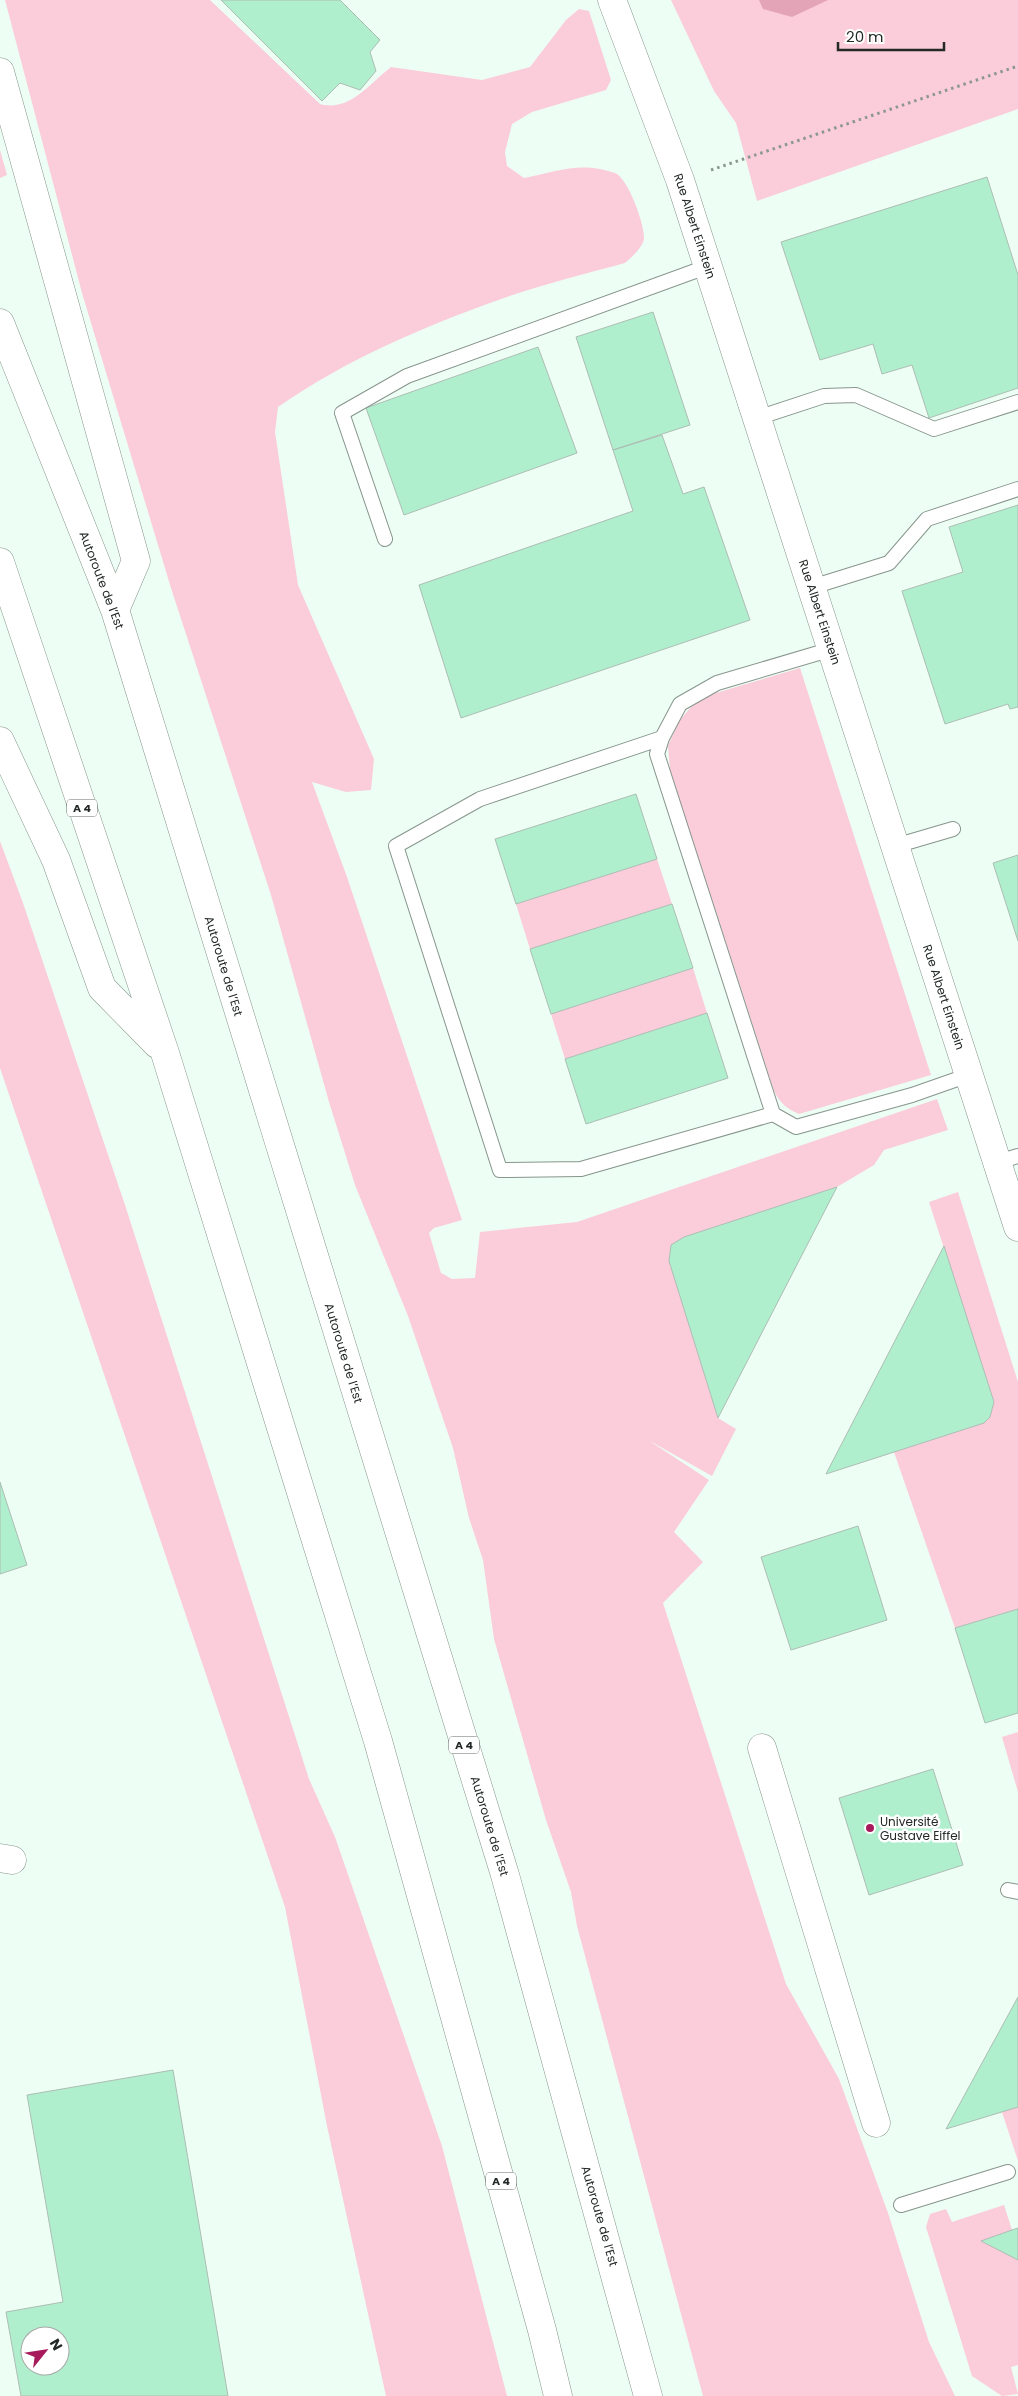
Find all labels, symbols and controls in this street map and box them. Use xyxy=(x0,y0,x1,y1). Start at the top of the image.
scale bar xyxy=(838,20,944,52)
text: 20 m xyxy=(846,26,884,47)
street label: Rue Albert Einstein xyxy=(670,171,720,281)
street label: Autoroute de l’Est xyxy=(75,529,129,631)
street label: Rue Albert Einstein xyxy=(795,557,845,667)
road number: A 4 xyxy=(67,800,97,816)
street label: Autoroute de l’Est xyxy=(201,914,247,1018)
street label: Rue Albert Einstein xyxy=(919,942,969,1052)
street label: Autoroute de l’Est xyxy=(321,1301,367,1405)
road number: A 4 xyxy=(449,1736,479,1754)
street label: Autoroute de l’Est xyxy=(467,1774,513,1878)
place label: Université Gustave Eiffel xyxy=(880,1813,961,1844)
marker: Université Gustave Eiffel xyxy=(864,1822,876,1834)
street label: Autoroute de l’Est xyxy=(578,2164,622,2268)
road number: A 4 xyxy=(486,2172,516,2190)
north arrow xyxy=(20,2326,70,2376)
text: N xyxy=(45,2335,68,2354)

